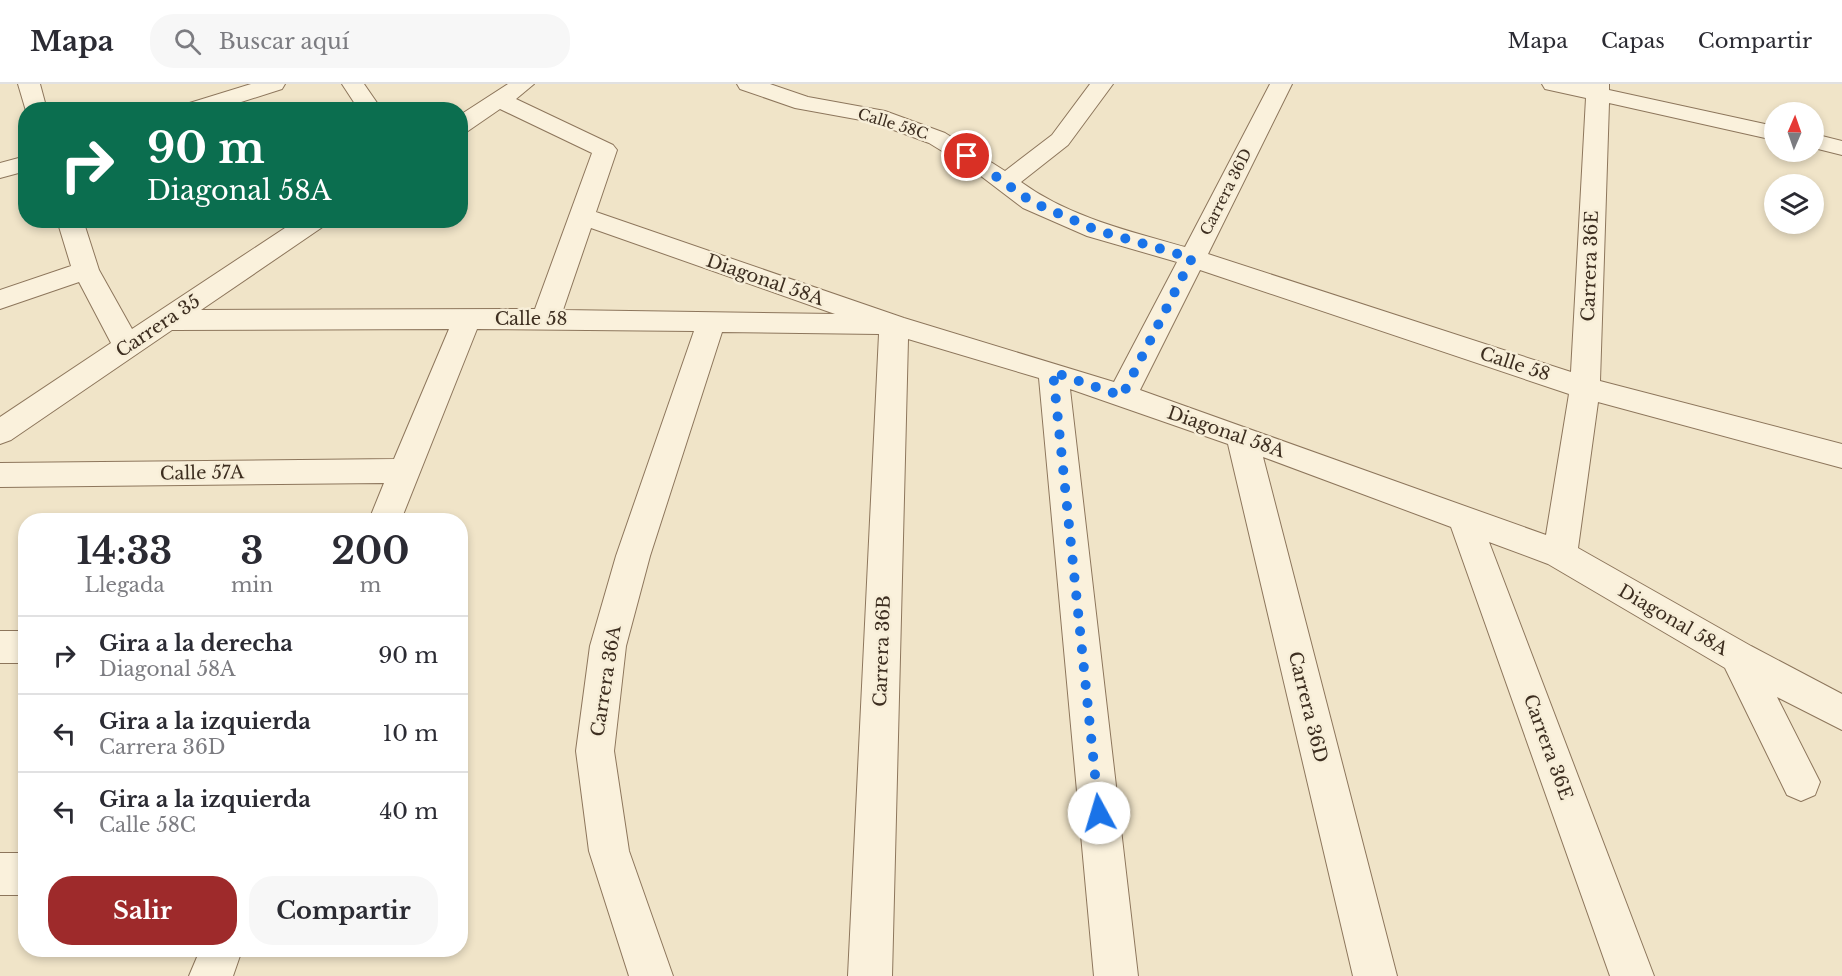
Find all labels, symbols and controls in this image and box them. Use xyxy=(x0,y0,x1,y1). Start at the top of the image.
search box xyxy=(150,14,570,68)
text: Mapa xyxy=(30,24,114,59)
icon: search xyxy=(171,25,204,58)
text: Buscar aquí xyxy=(219,28,349,55)
text: Mapa xyxy=(1508,28,1568,54)
text: Capas xyxy=(1601,28,1665,54)
text: Compartir xyxy=(1698,28,1812,54)
north arrow xyxy=(1764,102,1824,162)
map controls xyxy=(1764,102,1824,234)
street label: Calle 58C xyxy=(856,104,931,143)
text: 90 m xyxy=(147,122,265,174)
icon: right xyxy=(48,126,126,204)
pin xyxy=(941,130,992,181)
icon: arrive xyxy=(950,139,983,172)
street label: Carrera 36D xyxy=(1196,145,1256,238)
text: Diagonal 58A xyxy=(147,174,331,207)
button: layers xyxy=(1764,174,1824,234)
street label: Carrera 36E xyxy=(1577,210,1603,322)
street label: Diagonal 58A xyxy=(703,250,828,311)
street label: Carrera 35 xyxy=(112,290,204,362)
street label: Calle 58 xyxy=(495,308,567,330)
street label: Calle 58 xyxy=(1477,342,1553,386)
street label: Diagonal 58A xyxy=(1164,402,1289,463)
street label: Calle 57A xyxy=(160,461,245,485)
text: 14:33 xyxy=(77,529,172,574)
text: 3 xyxy=(240,529,263,574)
text: 200 xyxy=(332,529,409,574)
text: Llegada xyxy=(84,573,165,597)
text: min xyxy=(231,573,273,597)
text: m xyxy=(360,573,381,597)
street label: Diagonal 58A xyxy=(1614,580,1733,661)
street label: Carrera 36B xyxy=(869,595,895,707)
street label: Carrera 36A xyxy=(586,623,626,738)
text: Gira a la derecha xyxy=(99,630,293,657)
icon: right xyxy=(48,639,81,672)
text: 90 m xyxy=(378,642,438,669)
street label: Carrera 36D xyxy=(1284,649,1332,765)
text: Diagonal 58A xyxy=(99,657,236,681)
street label: Carrera 36E xyxy=(1519,691,1577,803)
text: Gira a la izquierda xyxy=(99,708,311,735)
icon: left xyxy=(48,717,81,750)
text: 10 m xyxy=(383,720,438,747)
text: Carrera 36D xyxy=(99,735,225,759)
position arrow xyxy=(1067,781,1131,845)
text: Gira a la izquierda xyxy=(99,786,311,813)
icon: left xyxy=(48,795,81,828)
text: 40 m xyxy=(380,798,438,825)
text: Calle 58C xyxy=(99,813,196,837)
button: Salir xyxy=(48,876,237,945)
button: Compartir xyxy=(249,876,438,945)

